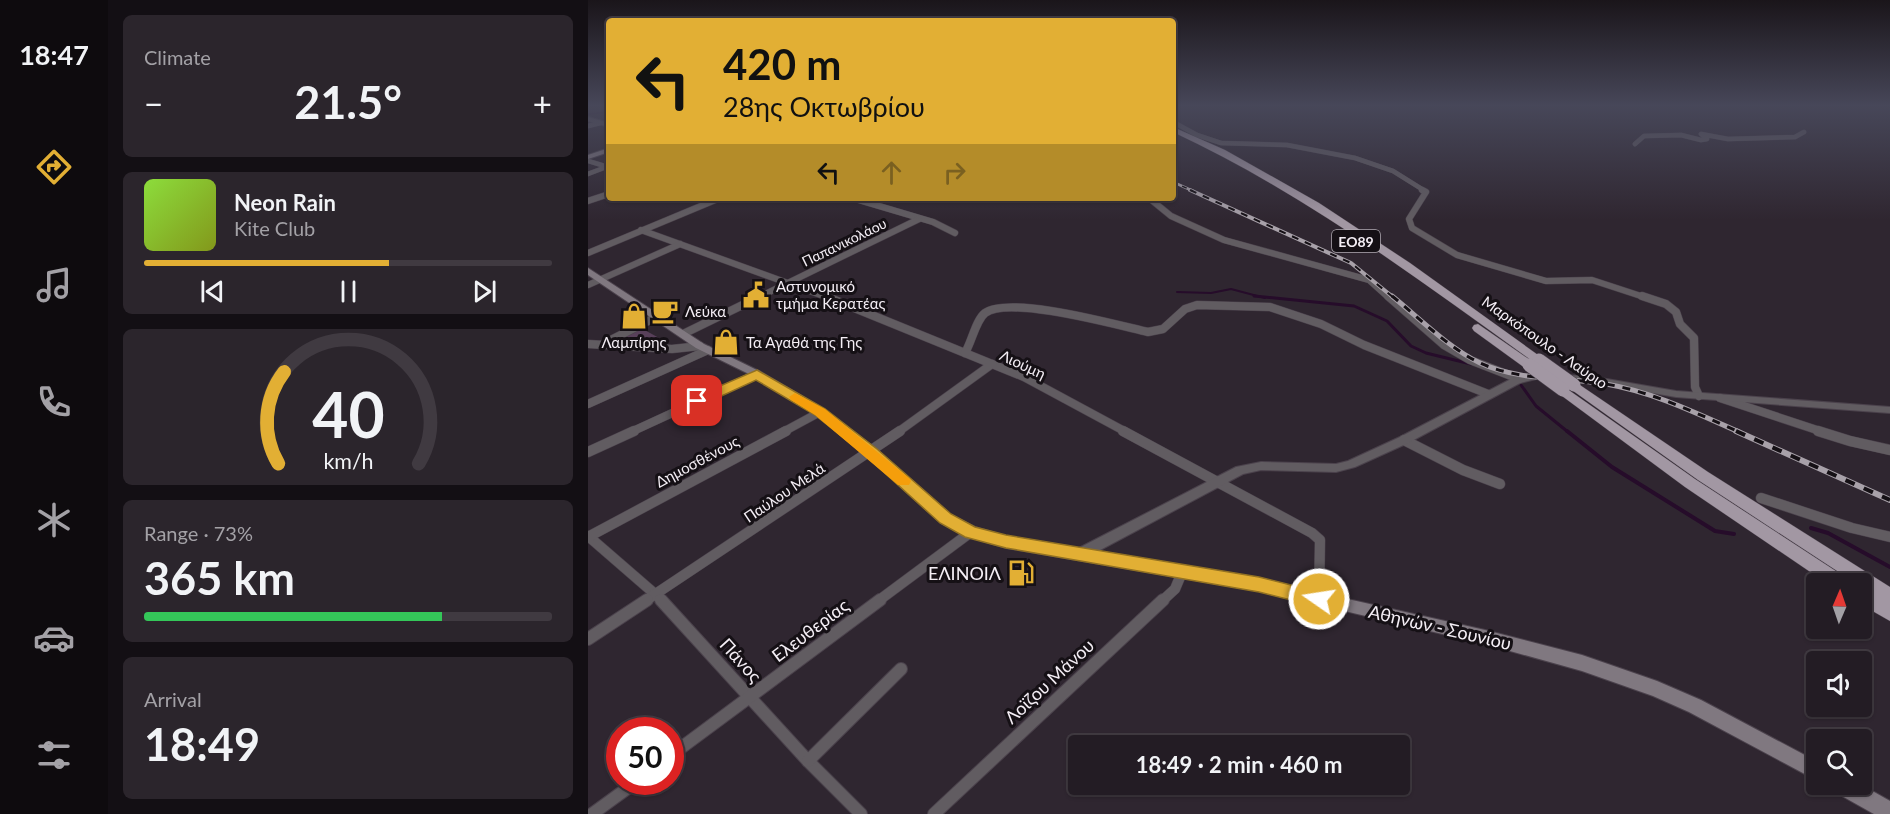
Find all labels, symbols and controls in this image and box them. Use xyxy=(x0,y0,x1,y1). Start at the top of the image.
text: 18:47 xyxy=(19,38,89,71)
text: 420 m xyxy=(723,39,841,89)
icon: left xyxy=(624,42,702,120)
text: Climate xyxy=(144,45,211,69)
text: 21.5° xyxy=(294,75,402,129)
text: − xyxy=(144,83,163,123)
text: + xyxy=(533,83,552,123)
text: 28ης Οκτωβρίου xyxy=(723,90,925,123)
icon: directions xyxy=(33,146,75,188)
icon: left xyxy=(812,156,845,189)
icon: ahead xyxy=(875,156,908,189)
icon: right xyxy=(938,156,971,189)
text: Neon Rain xyxy=(234,189,336,216)
street label: Παπανικολάου xyxy=(799,214,889,270)
text: Kite Club xyxy=(234,216,315,240)
road number: ΕΟ89 xyxy=(1332,230,1380,252)
icon: music xyxy=(33,264,75,306)
icon: previous xyxy=(196,275,229,308)
icon: pause xyxy=(332,275,365,308)
icon: next xyxy=(468,275,501,308)
place label: Αστυνομικό τμήμα Κερατέας xyxy=(776,277,886,312)
public building icon: Αστυνομικό τμήμα Κερατέας xyxy=(741,280,771,310)
street label: Μαρκόπουλο - Λαύριο xyxy=(1479,292,1611,392)
cafe icon: Λεύκα xyxy=(650,296,680,326)
shop icon: Λαμπίρης xyxy=(619,301,649,331)
place label: Λεύκα xyxy=(685,302,726,320)
shop icon: Τα Αγαθά της Γης xyxy=(711,327,741,357)
place label: Λαμπίρης xyxy=(601,333,667,351)
place label: Τα Αγαθά της Γης xyxy=(746,333,862,351)
street label: Λιούμη xyxy=(997,346,1049,382)
pin xyxy=(671,375,722,426)
text: 40 xyxy=(312,376,384,451)
icon: phone xyxy=(33,381,75,423)
icon: arrive xyxy=(680,384,713,417)
street label: Δημοσθένους xyxy=(652,431,742,491)
text: km/h xyxy=(323,448,373,474)
street label: Παύλου Μελά xyxy=(740,458,828,526)
icon: climate xyxy=(33,499,75,541)
text: Range · 73% xyxy=(144,521,253,545)
text: 365 km xyxy=(144,551,295,605)
fuel station icon: ΕΛΙΝΟΙΛ xyxy=(1006,558,1036,588)
place label: ΕΛΙΝΟΙΛ xyxy=(928,562,1002,584)
position arrow xyxy=(1287,567,1351,631)
north arrow xyxy=(1806,573,1872,639)
map controls xyxy=(1806,573,1872,795)
street label: Ελευθερίας xyxy=(767,593,853,666)
street label: Αθηνών - Σουνίου xyxy=(1367,600,1513,654)
icon: car xyxy=(33,617,75,659)
street label: Πάνος xyxy=(716,633,767,687)
street label: Λοϊζου Μάνου xyxy=(1000,634,1098,728)
button: sound xyxy=(1806,651,1872,717)
text: Arrival xyxy=(144,687,202,711)
text: 18:49 xyxy=(144,717,260,771)
speed limit sign: 50 xyxy=(606,717,684,795)
button: search xyxy=(1806,729,1872,795)
icon: filters xyxy=(33,734,75,776)
text: 18:49 · 2 min · 460 m xyxy=(1136,751,1342,778)

